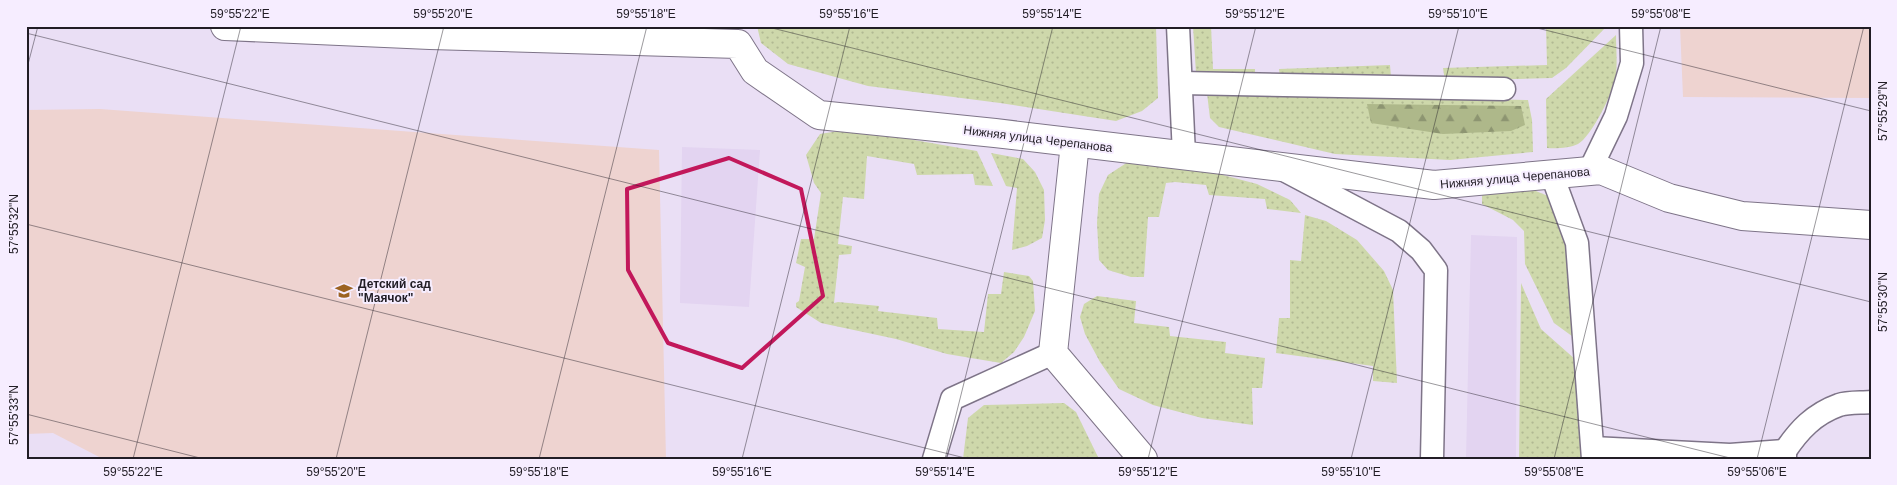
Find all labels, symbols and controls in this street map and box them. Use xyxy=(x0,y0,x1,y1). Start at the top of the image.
text: 59°55'22"E xyxy=(210,7,270,21)
text: 59°55'20"E xyxy=(413,7,473,21)
text: 59°55'18"E xyxy=(616,7,676,21)
text: 59°55'16"E xyxy=(819,7,879,21)
text: 59°55'14"E xyxy=(1022,7,1082,21)
text: 59°55'12"E xyxy=(1225,7,1285,21)
text: 59°55'10"E xyxy=(1428,7,1488,21)
text: 59°55'08"E xyxy=(1631,7,1691,21)
text: 57°55'29"N xyxy=(1876,81,1890,141)
street label: Нижняя улица Черепанова xyxy=(963,123,1114,155)
street label: Нижняя улица Черепанова xyxy=(1440,164,1591,192)
text: 57°55'32"N xyxy=(7,194,21,254)
text: 57°55'30"N xyxy=(1876,272,1890,332)
place label: Детский сад "Маячок" xyxy=(358,277,431,305)
school or university icon: Детский сад "Маячок" xyxy=(334,281,354,301)
text: 57°55'33"N xyxy=(7,385,21,445)
text: 59°55'22"E xyxy=(103,465,163,479)
text: 59°55'20"E xyxy=(306,465,366,479)
text: 59°55'18"E xyxy=(509,465,569,479)
text: 59°55'16"E xyxy=(712,465,772,479)
text: 59°55'14"E xyxy=(915,465,975,479)
text: 59°55'12"E xyxy=(1118,465,1178,479)
text: 59°55'10"E xyxy=(1321,465,1381,479)
text: 59°55'08"E xyxy=(1524,465,1584,479)
text: 59°55'06"E xyxy=(1727,465,1787,479)

